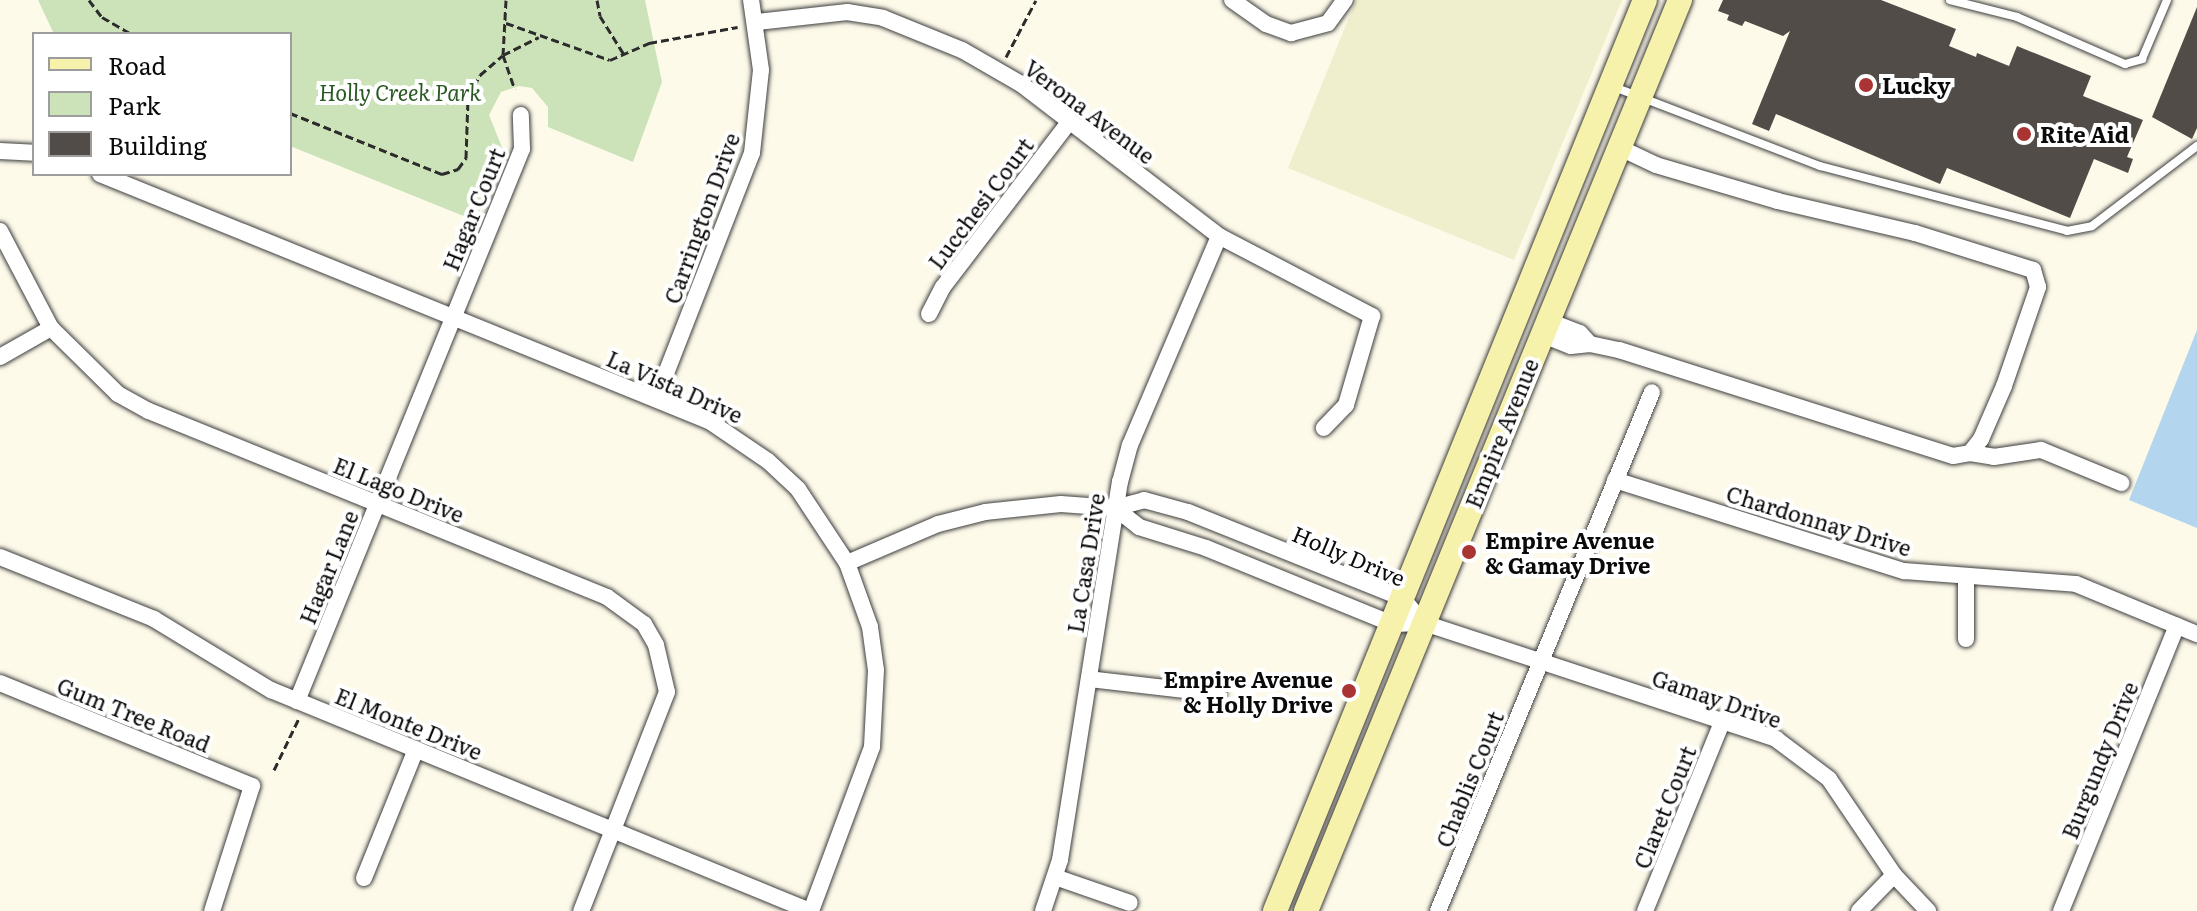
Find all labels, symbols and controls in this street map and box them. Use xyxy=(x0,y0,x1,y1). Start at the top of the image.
legend xyxy=(32,32,292,176)
text: Road xyxy=(108,47,166,82)
street label: Verona Avenue xyxy=(1020,53,1160,169)
place label: Lucky xyxy=(1882,72,1951,98)
marker: Lucky xyxy=(1857,76,1875,94)
park label: Holly Creek Park xyxy=(319,79,481,105)
text: Park xyxy=(108,87,161,122)
place label: Rite Aid xyxy=(2040,121,2129,147)
marker: Rite Aid xyxy=(2015,125,2033,143)
text: Building xyxy=(108,127,207,162)
street label: Carrington Drive xyxy=(658,129,744,307)
street label: Lucchesi Court xyxy=(922,132,1038,274)
street label: Hagar Court xyxy=(436,144,510,274)
street label: La Vista Drive xyxy=(603,344,747,428)
street label: Empire Avenue xyxy=(1459,354,1543,512)
street label: El Lago Drive xyxy=(330,451,468,527)
street label: Chardonnay Drive xyxy=(1723,479,1915,561)
street label: La Casa Drive xyxy=(1061,491,1109,635)
street label: Hagar Lane xyxy=(293,506,363,628)
street label: Holly Drive xyxy=(1289,519,1409,591)
place label: Empire Avenue & Gamay Drive xyxy=(1485,526,1654,578)
marker: Empire Avenue & Gamay Drive xyxy=(1460,543,1478,561)
street label: Gamay Drive xyxy=(1649,664,1785,732)
place label: Empire Avenue & Holly Drive xyxy=(1164,665,1333,716)
street label: Gum Tree Road xyxy=(54,671,214,757)
street label: Burgundy Drive xyxy=(2055,678,2143,842)
street label: El Monte Drive xyxy=(332,681,486,765)
marker: Empire Avenue & Holly Drive xyxy=(1340,682,1358,700)
street label: Chablis Court xyxy=(1430,707,1508,851)
street label: Claret Court xyxy=(1627,742,1701,872)

